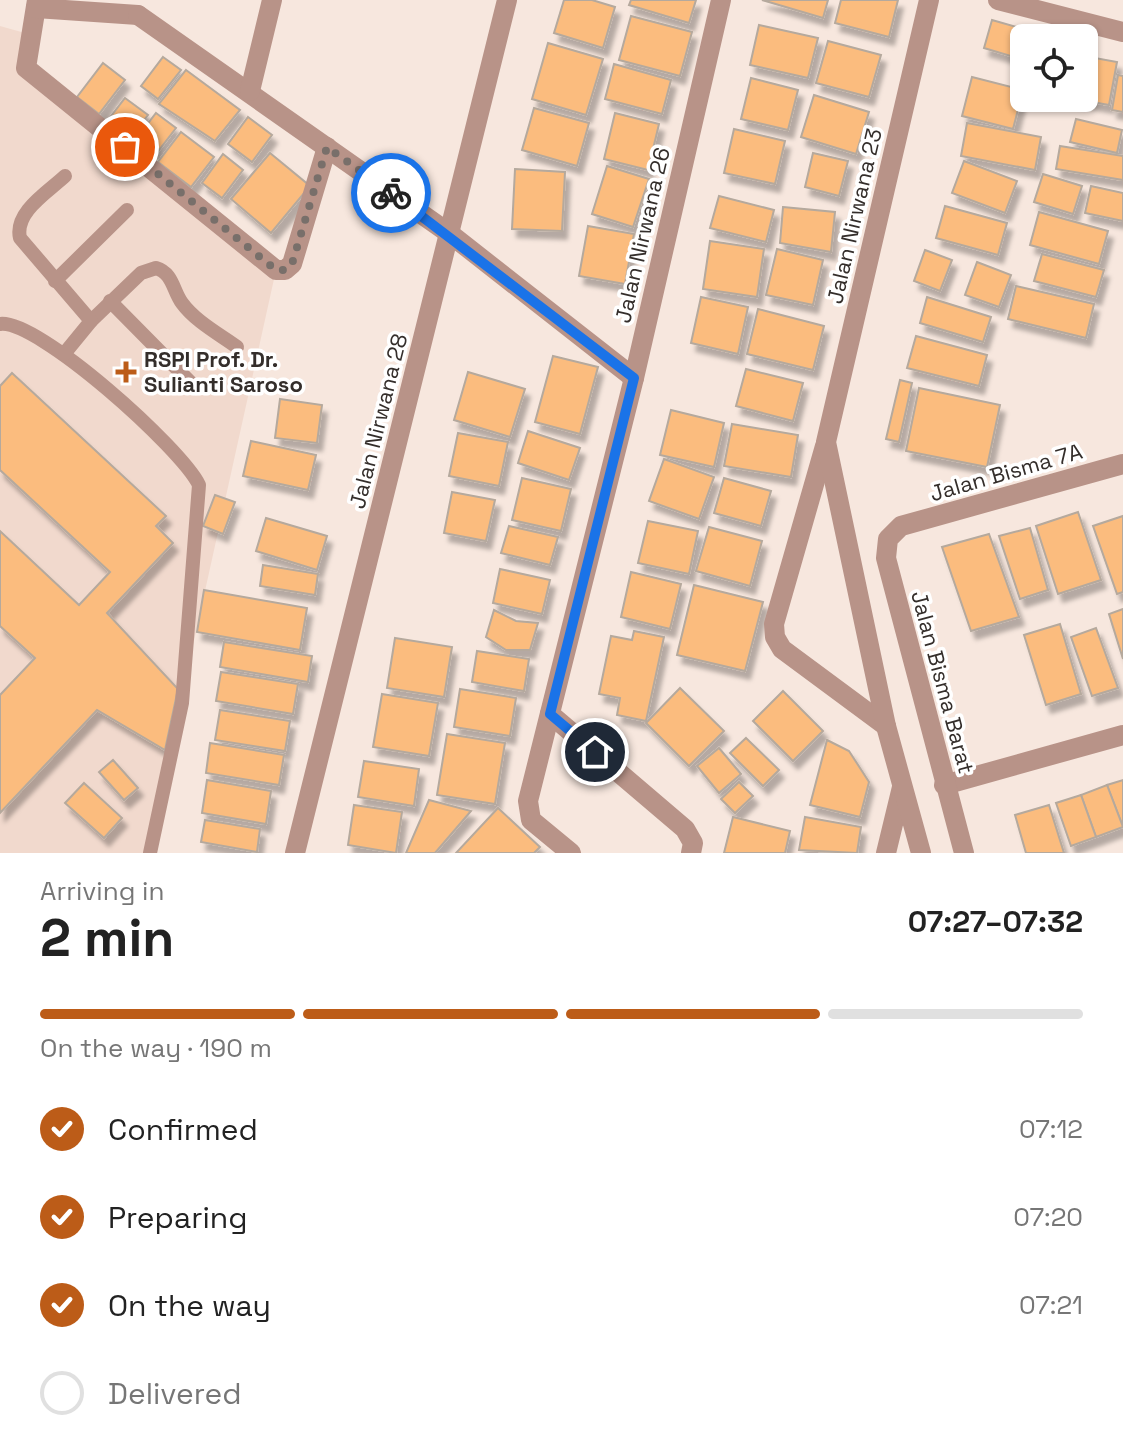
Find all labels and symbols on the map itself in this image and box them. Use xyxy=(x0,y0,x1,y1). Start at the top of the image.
pin xyxy=(91,113,159,181)
street label: Jalan Nirwana 23 xyxy=(820,126,888,306)
street label: Jalan Nirwana 26 xyxy=(608,145,676,325)
courier xyxy=(351,153,431,233)
street label: Jalan Nirwana 28 xyxy=(343,331,413,511)
place label: RSPI Prof. Dr. Sulianti Saroso xyxy=(144,345,303,398)
marker: RSPI Prof. Dr. Sulianti Saroso xyxy=(115,361,137,383)
street label: Jalan Bisma 7A xyxy=(927,437,1086,507)
street label: Jalan Bisma Barat xyxy=(905,587,981,777)
pin xyxy=(561,718,629,786)

